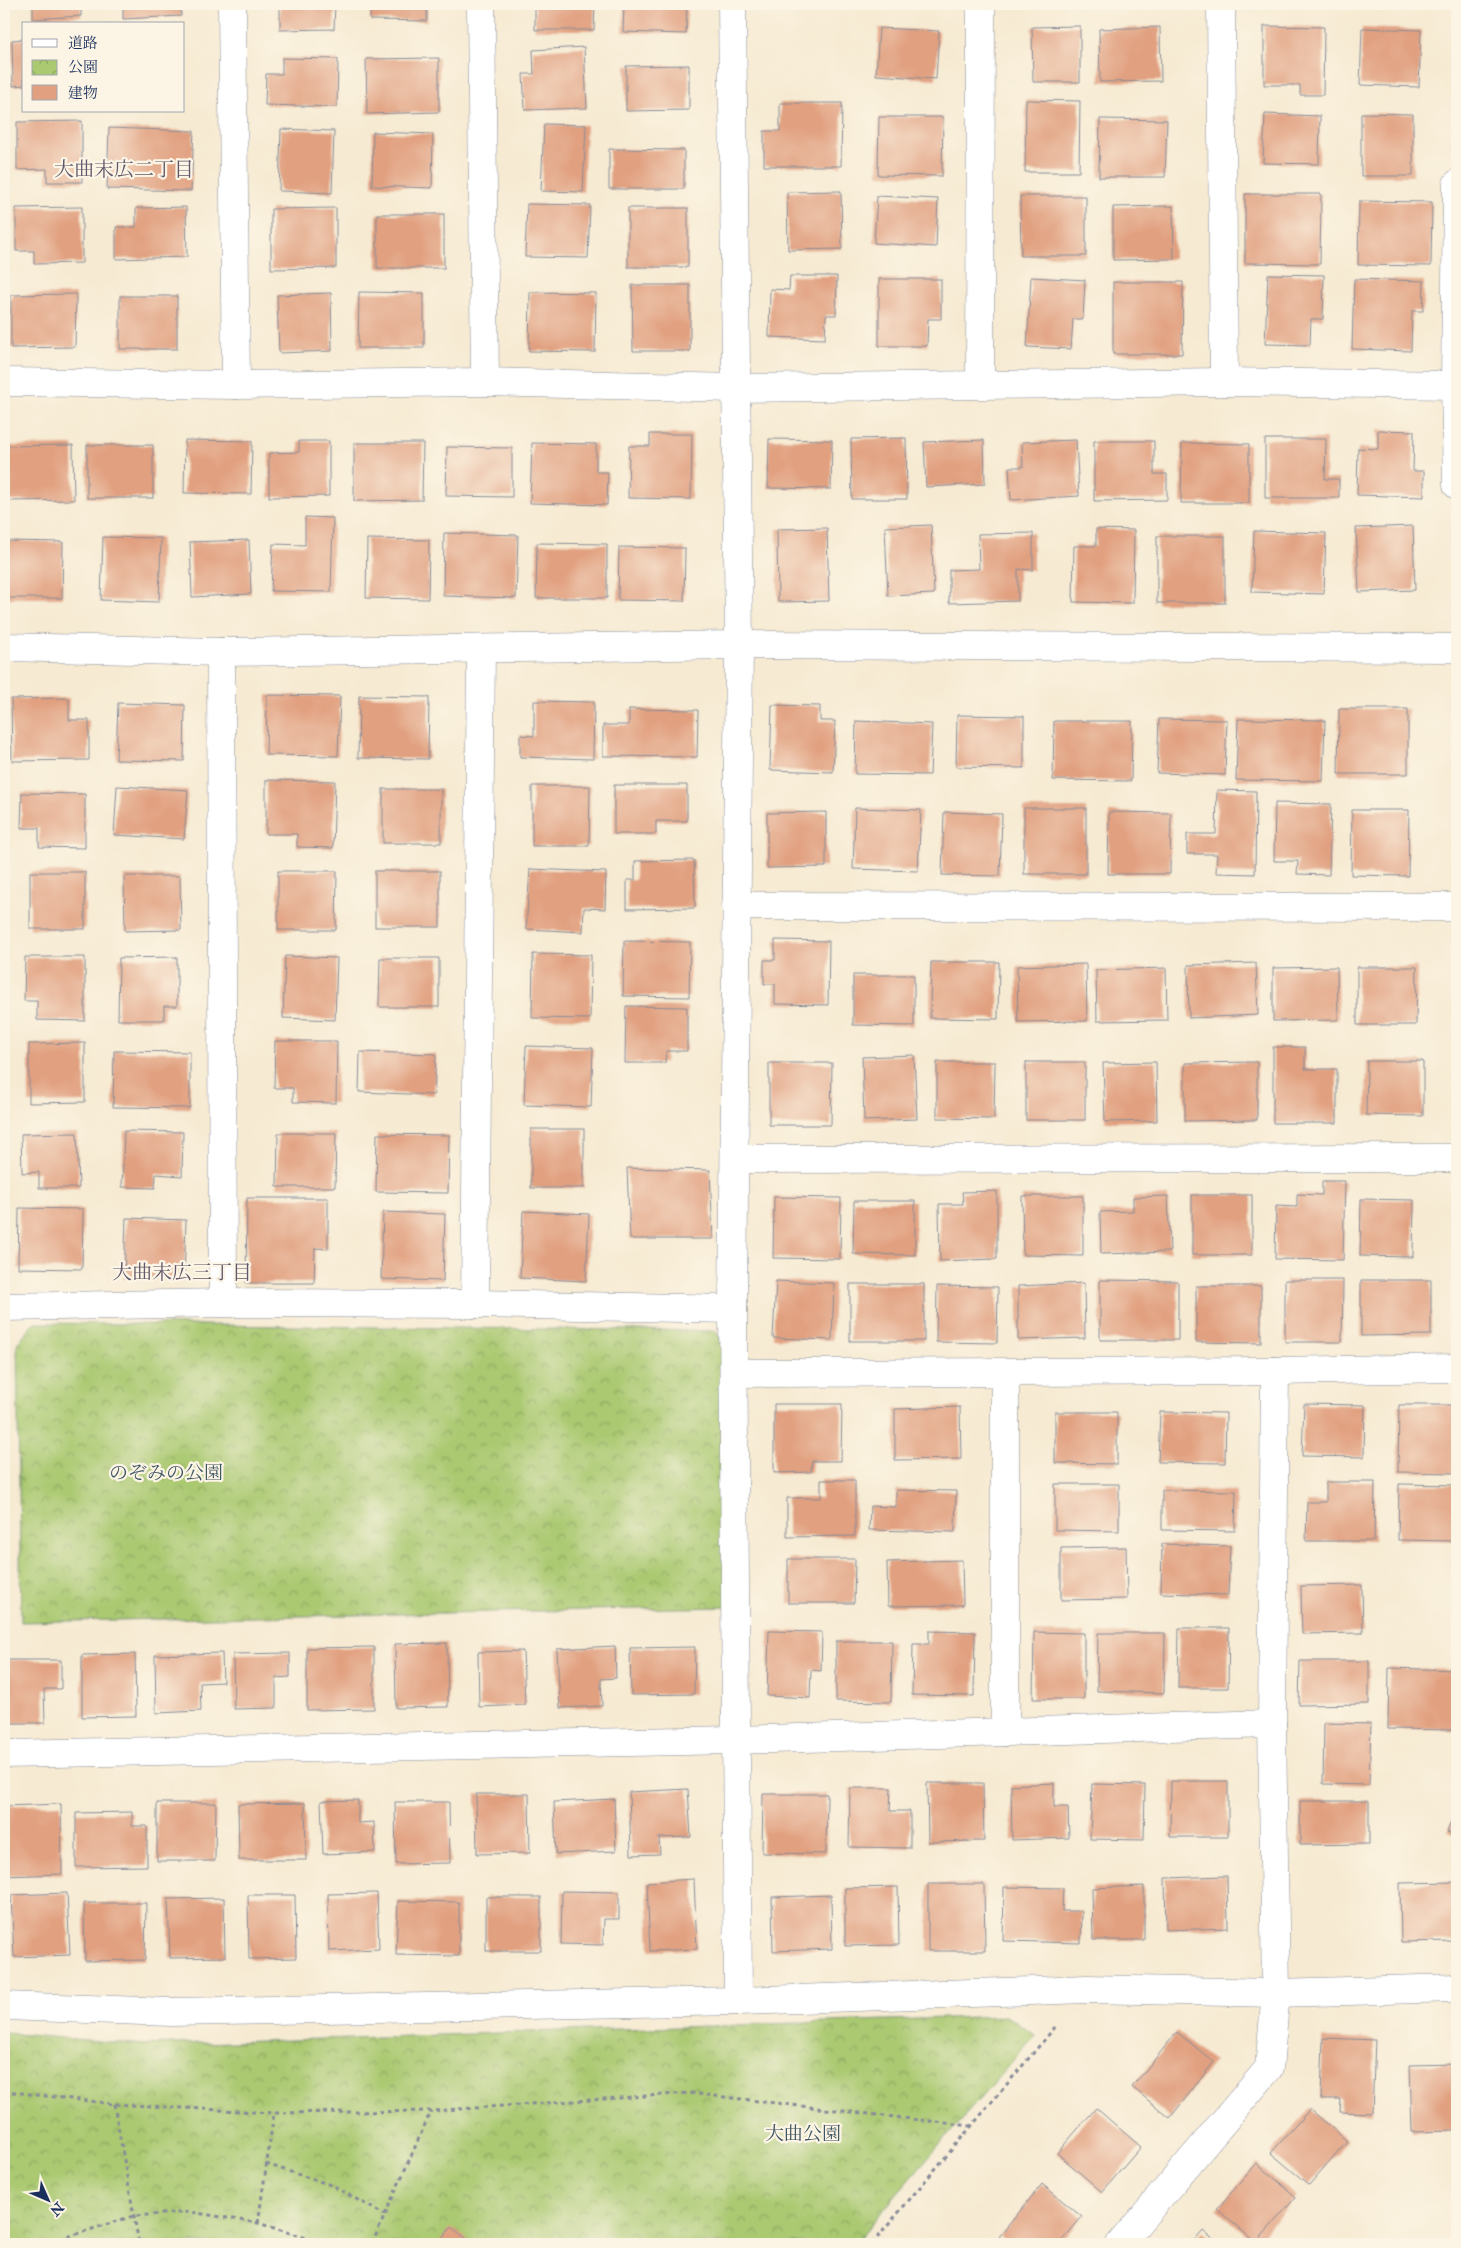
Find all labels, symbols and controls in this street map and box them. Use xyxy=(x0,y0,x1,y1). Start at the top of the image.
legend xyxy=(22,22,185,112)
text: 道路 xyxy=(68,34,98,53)
text: 公園 xyxy=(68,58,98,77)
text: 建物 xyxy=(68,84,98,103)
district label: 大曲末広二丁目 xyxy=(54,157,194,182)
district label: 大曲末広三丁目 xyxy=(112,1260,252,1285)
park label: のぞみの公園 xyxy=(109,1461,223,1485)
park label: 大曲公園 xyxy=(765,2122,841,2146)
north arrow xyxy=(22,2176,72,2226)
text: N xyxy=(46,2198,68,2220)

